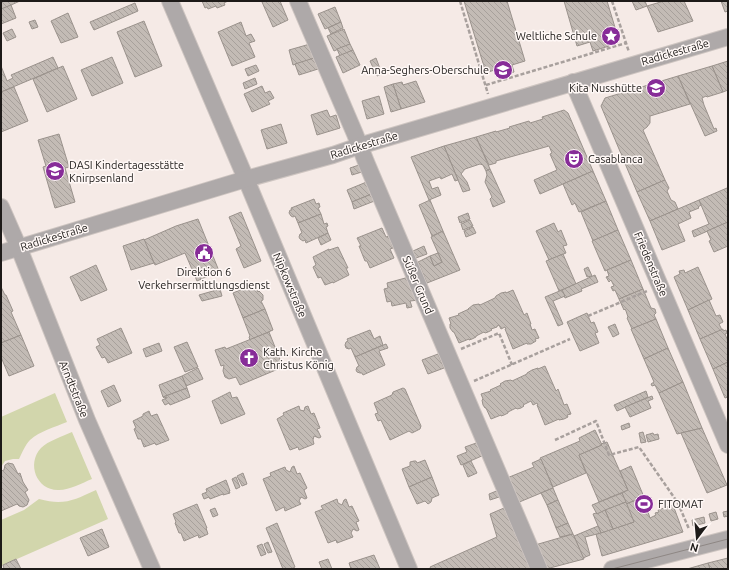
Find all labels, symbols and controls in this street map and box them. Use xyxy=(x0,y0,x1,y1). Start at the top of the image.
place icon: Weltliche Schule xyxy=(600,25,622,47)
place label: Weltliche Schule xyxy=(516,30,597,42)
street label: Radickestraße xyxy=(640,37,710,67)
school or university icon: Anna-Seghers-Oberschule xyxy=(492,59,514,81)
place label: Anna-Seghers-Oberschule xyxy=(361,64,489,76)
school or university icon: Kita Nusshütte xyxy=(645,77,667,99)
place label: Kita Nusshütte xyxy=(569,82,642,94)
street label: Radickestraße xyxy=(329,129,399,161)
theatre icon: Casablanca xyxy=(563,148,585,170)
place label: Casablanca xyxy=(588,153,643,165)
place label: DASI Kindertagesstätte Knirpsenland xyxy=(69,159,184,184)
school or university icon: DASI Kindertagesstätte Knirpsenland xyxy=(44,160,66,182)
street label: Radickestraße xyxy=(19,221,89,253)
street label: Friedenstraße xyxy=(632,230,670,298)
public building icon: Direktion 6 Verkehrsermittlungsdienst xyxy=(193,242,215,264)
street label: Nipkowstraße xyxy=(271,251,309,319)
street label: Süßer Grund xyxy=(400,254,436,316)
place label: Direktion 6 Verkehrsermittlungsdienst xyxy=(138,266,270,291)
place label: Kath. Kirche Christus König xyxy=(263,346,334,371)
church icon: Kath. Kirche Christus König xyxy=(238,347,260,369)
street label: Arndtstraße xyxy=(57,359,91,419)
sports icon: FITOMAT xyxy=(633,493,655,515)
place label: FITOMAT xyxy=(658,498,703,510)
north arrow xyxy=(677,518,717,558)
text: N xyxy=(689,541,700,555)

